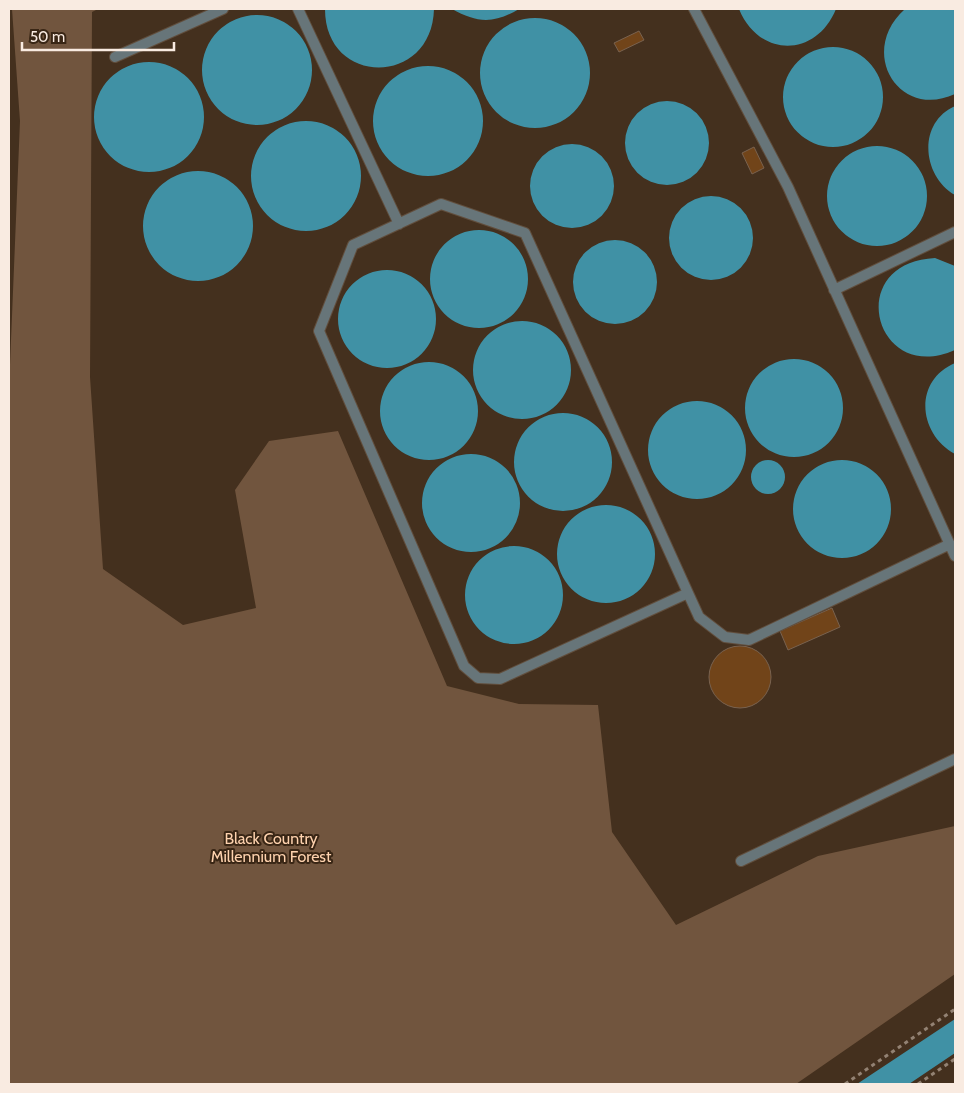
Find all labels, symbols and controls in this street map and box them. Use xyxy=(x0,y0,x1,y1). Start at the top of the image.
scale bar xyxy=(22,20,175,52)
text: 50 m xyxy=(30,28,65,46)
park label: Black Country Millennium Forest xyxy=(211,829,332,866)

